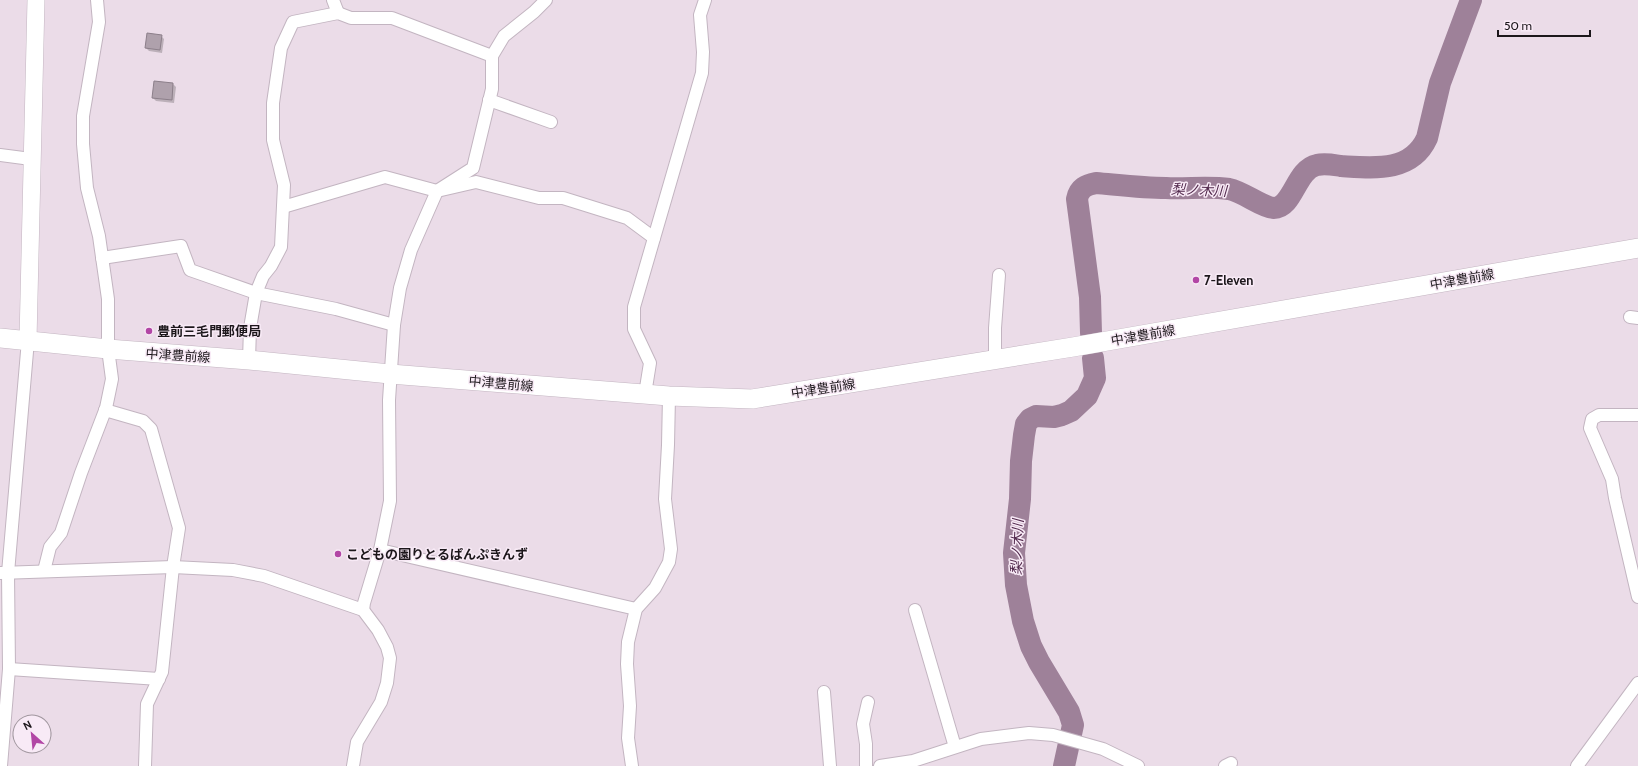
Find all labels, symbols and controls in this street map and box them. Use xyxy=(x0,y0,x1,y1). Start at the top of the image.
scale bar xyxy=(1498,12,1590,38)
text: 50 m xyxy=(1504,18,1532,33)
water label: 梨ノ木川 xyxy=(1171,180,1229,200)
street label: 中津豊前線 xyxy=(1429,265,1495,293)
place label: 7-Eleven xyxy=(1204,272,1253,288)
marker: 7-Eleven xyxy=(1191,275,1201,285)
street label: 中津豊前線 xyxy=(1110,321,1176,349)
place label: 豊前三毛門郵便局 xyxy=(157,323,261,339)
marker: 豊前三毛門郵便局 xyxy=(144,326,154,336)
street label: 中津豊前線 xyxy=(145,345,211,365)
street label: 中津豊前線 xyxy=(468,372,534,394)
street label: 中津豊前線 xyxy=(790,375,856,401)
water label: 梨ノ木川 xyxy=(1007,517,1027,575)
place label: こどもの園りとるぱんぷきんず xyxy=(346,546,528,562)
marker: こどもの園りとるぱんぷきんず xyxy=(333,549,343,559)
north arrow xyxy=(12,714,52,754)
text: N xyxy=(21,717,34,733)

